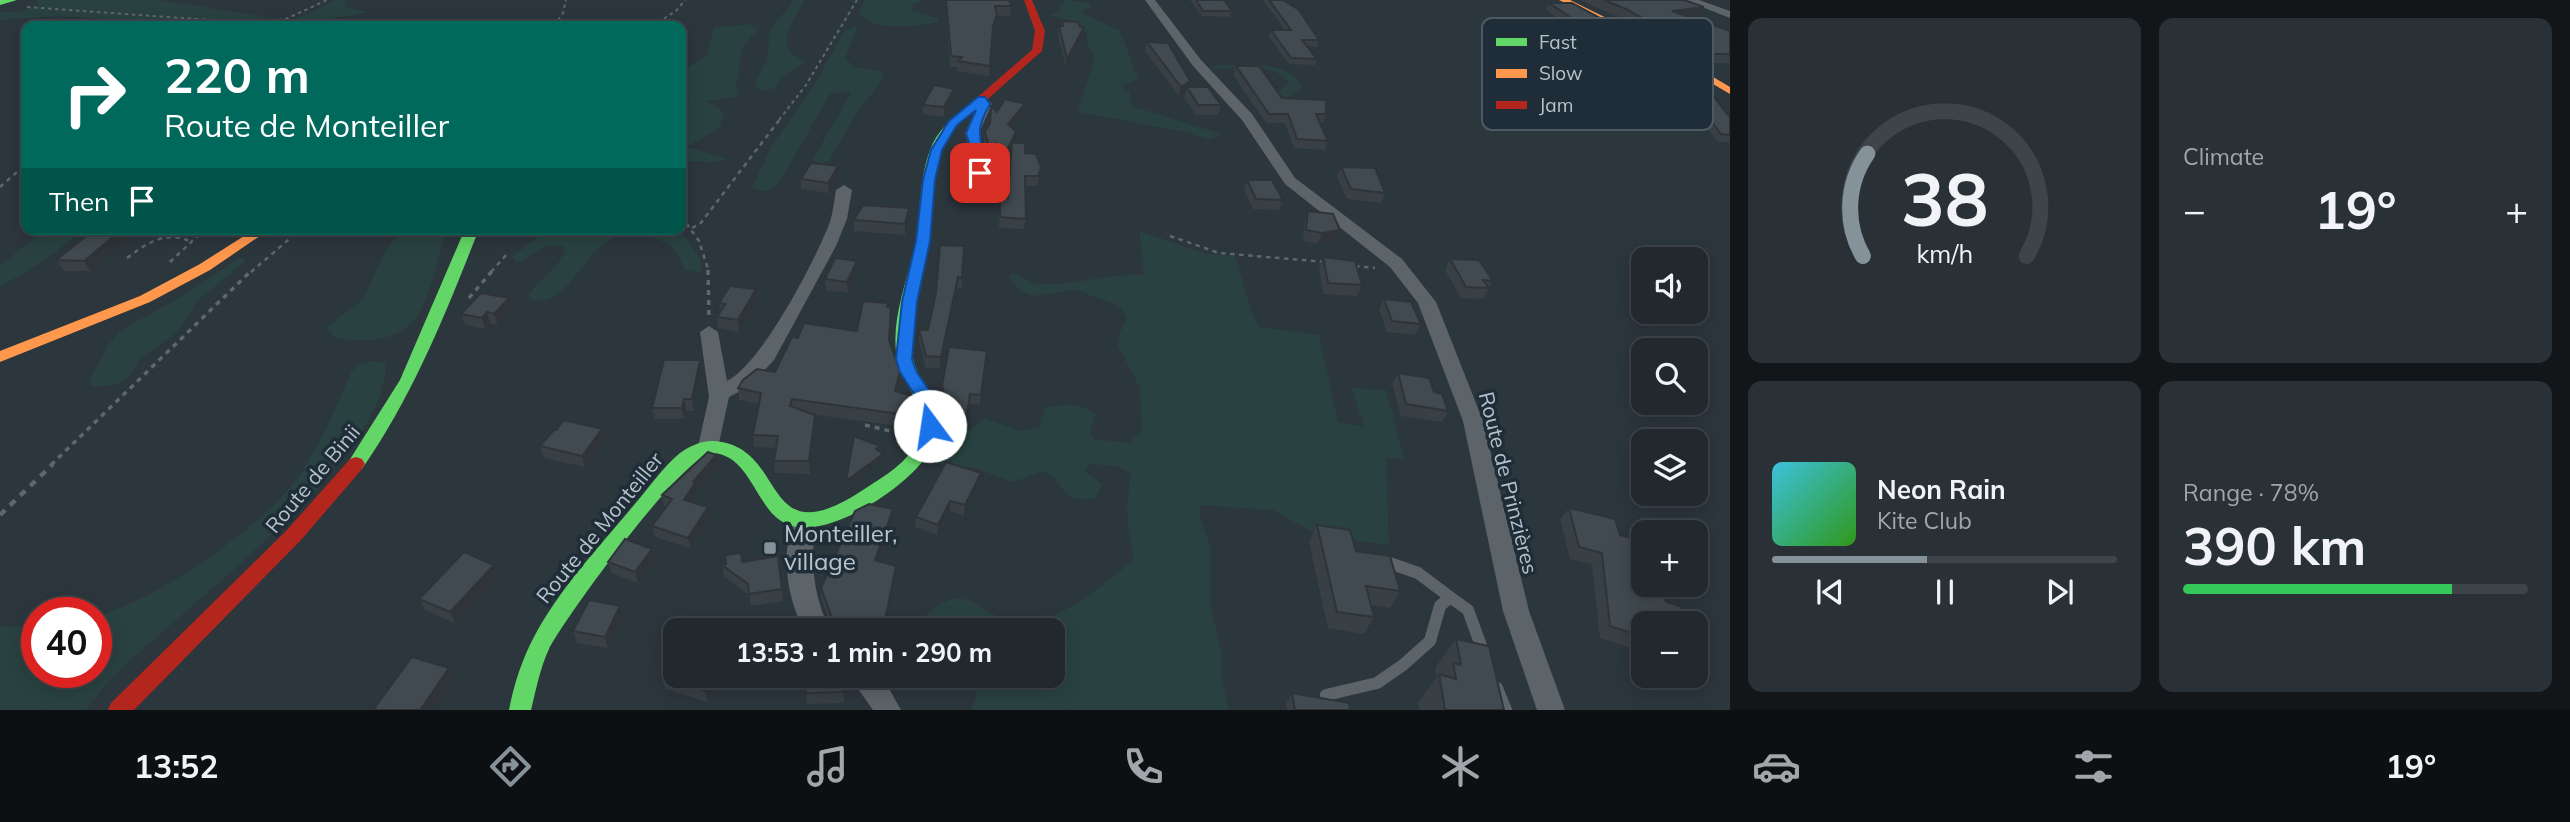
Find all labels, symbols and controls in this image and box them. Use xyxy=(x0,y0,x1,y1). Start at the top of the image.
legend xyxy=(1482,18,1713,130)
text: Fast xyxy=(1539,30,1577,54)
text: 220 m xyxy=(164,44,310,105)
icon: right xyxy=(49,49,140,140)
text: Slow xyxy=(1539,61,1583,85)
text: Jam xyxy=(1539,93,1573,117)
text: Route de Monteiller xyxy=(164,105,449,145)
text: Climate xyxy=(2183,142,2264,171)
pin xyxy=(950,143,1010,203)
icon: arrive xyxy=(961,154,999,192)
text: 38 xyxy=(1901,154,1988,245)
text: 19° xyxy=(2314,177,2397,242)
icon: arrive xyxy=(123,182,161,220)
text: Then xyxy=(49,185,109,218)
text: − xyxy=(2183,186,2206,234)
text: + xyxy=(2505,186,2528,234)
text: km/h xyxy=(1916,238,1973,269)
map controls xyxy=(1631,247,1708,688)
button: sound xyxy=(1631,247,1708,324)
button: search xyxy=(1631,338,1708,415)
position arrow xyxy=(893,389,967,463)
street label: Route de Prinzières xyxy=(1474,389,1544,577)
street label: Route de Binii xyxy=(259,419,365,538)
button: layers xyxy=(1631,429,1708,506)
street label: Route de Monteiller xyxy=(530,446,668,608)
text: Neon Rain xyxy=(1877,473,2006,506)
text: Range · 78% xyxy=(2183,478,2319,507)
text: Kite Club xyxy=(1877,506,1972,535)
text: 390 km xyxy=(2183,513,2366,578)
place label: Monteiller, village xyxy=(784,518,898,576)
button: + xyxy=(1631,520,1708,597)
marker: Monteiller, village xyxy=(762,540,778,556)
icon: previous xyxy=(1811,573,1849,611)
icon: pause xyxy=(1926,573,1964,611)
icon: next xyxy=(2041,573,2079,611)
speed limit sign: 40 xyxy=(21,597,112,688)
button: − xyxy=(1631,611,1708,688)
text: 13:53 · 1 min · 290 m xyxy=(736,636,992,669)
icon: directions xyxy=(486,742,535,791)
icon: music xyxy=(803,742,852,791)
icon: phone xyxy=(1119,742,1168,791)
icon: climate xyxy=(1436,742,1485,791)
icon: car xyxy=(1752,742,1801,791)
icon: filters xyxy=(2069,742,2118,791)
text: 13:52 xyxy=(134,746,219,786)
text: 19° xyxy=(2386,746,2436,786)

